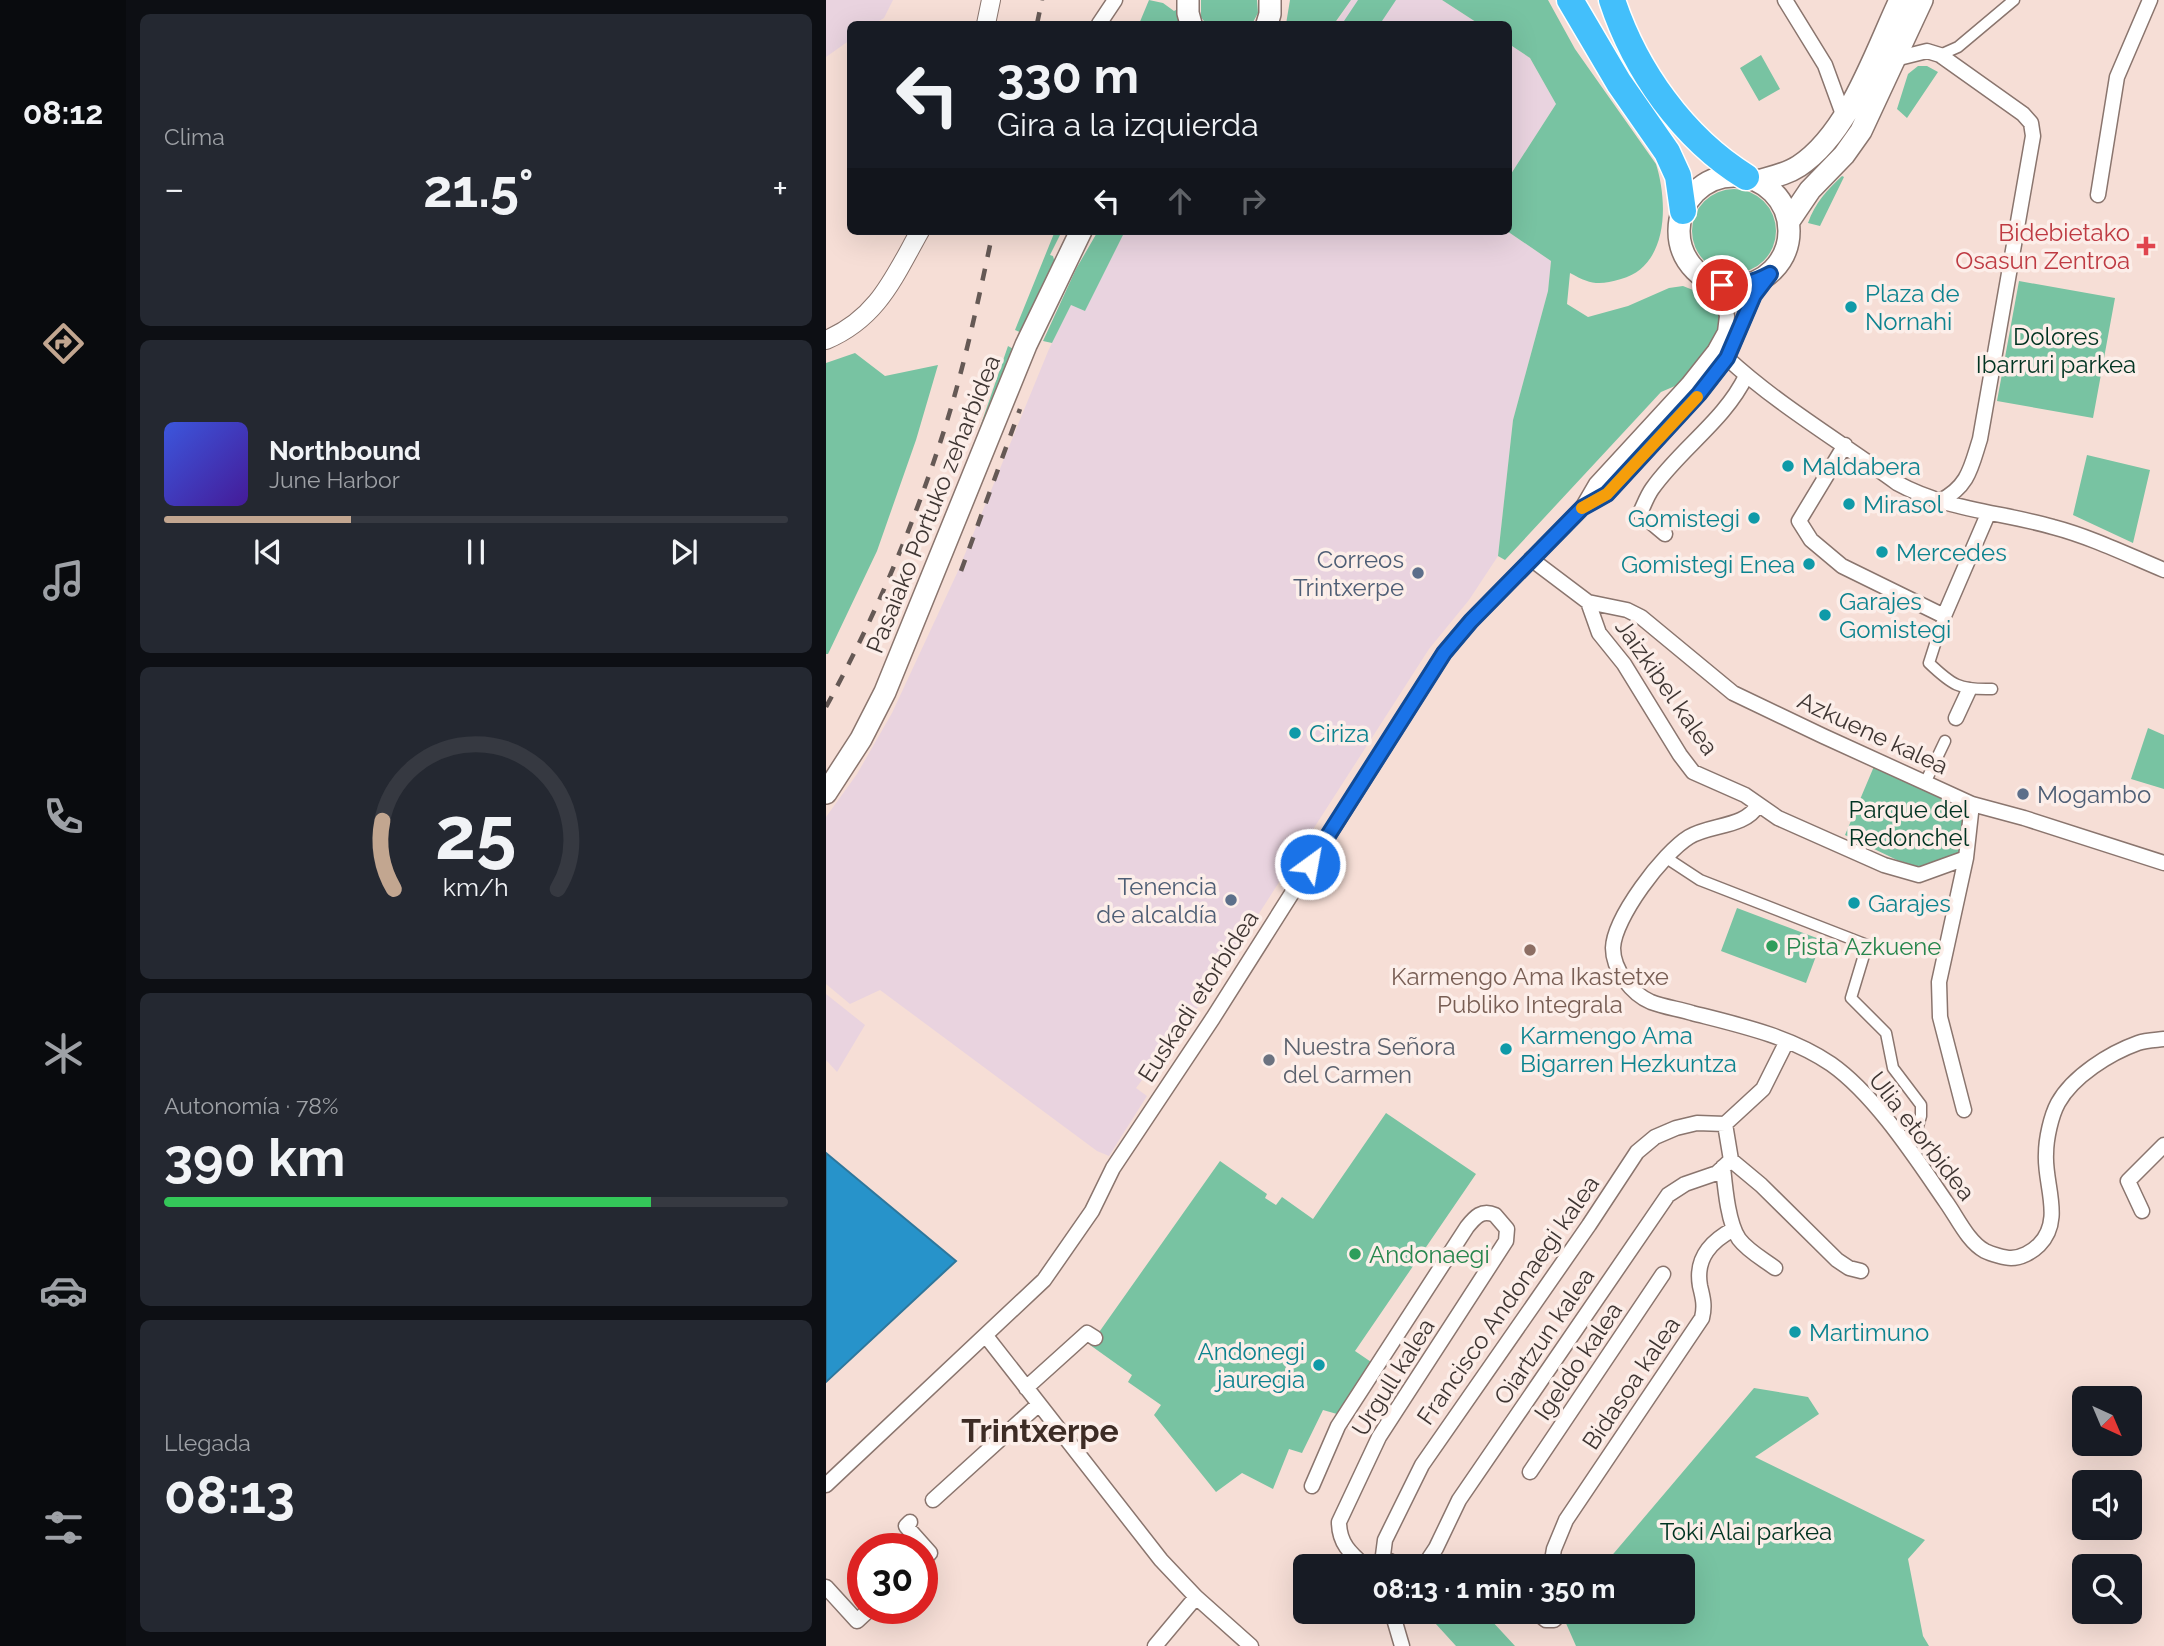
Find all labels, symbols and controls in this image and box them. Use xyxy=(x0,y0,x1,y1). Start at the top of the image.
text: 330 m xyxy=(997,47,1139,104)
icon: left xyxy=(882,49,973,140)
text: 08:12 xyxy=(23,94,103,131)
text: Gira a la izquierda xyxy=(997,106,1259,143)
text: Clima xyxy=(164,123,225,150)
text: 21.5° xyxy=(423,158,534,219)
text: − xyxy=(164,166,184,211)
text: + xyxy=(772,166,788,211)
icon: left xyxy=(1088,182,1126,220)
icon: ahead xyxy=(1161,182,1199,220)
icon: right xyxy=(1234,182,1272,220)
place label: Bidebietako Osasun Zentroa xyxy=(1955,218,2130,275)
marker: Bidebietako Osasun Zentroa xyxy=(2136,236,2156,256)
pin xyxy=(1692,255,1752,315)
icon: arrive xyxy=(1703,266,1741,304)
place label: Plaza de Nornahi xyxy=(1865,279,1960,336)
marker: Plaza de Nornahi xyxy=(1843,299,1859,315)
icon: directions xyxy=(39,319,88,368)
park label: Dolores Ibarruri parkea xyxy=(1976,322,2136,379)
street label: Pasaiako Portuko zeharbidea xyxy=(860,351,1006,657)
text: Northbound xyxy=(269,436,421,466)
place label: Maldabera xyxy=(1802,452,1921,481)
marker: Maldabera xyxy=(1780,458,1796,474)
text: June Harbor xyxy=(269,466,400,493)
place label: Mirasol xyxy=(1863,490,1944,519)
marker: Mirasol xyxy=(1841,496,1857,512)
place label: Gomistegi xyxy=(1628,504,1740,533)
marker: Gomistegi xyxy=(1746,510,1762,526)
icon: previous xyxy=(249,533,287,571)
icon: pause xyxy=(457,533,495,571)
icon: next xyxy=(665,533,703,571)
place label: Mercedes xyxy=(1896,538,2007,567)
marker: Mercedes xyxy=(1874,544,1890,560)
place label: Correos Trintxerpe xyxy=(1293,545,1404,602)
place label: Gomistegi Enea xyxy=(1621,550,1795,579)
icon: music xyxy=(39,556,88,605)
marker: Gomistegi Enea xyxy=(1801,556,1817,572)
marker: Correos Trintxerpe xyxy=(1410,565,1426,581)
place label: Garajes Gomistegi xyxy=(1839,587,1951,644)
marker: Garajes Gomistegi xyxy=(1817,607,1833,623)
street label: Jaizkibel kalea xyxy=(1609,613,1725,761)
street label: Azkuene kalea xyxy=(1793,685,1953,781)
place label: Ciriza xyxy=(1309,719,1369,748)
marker: Ciriza xyxy=(1287,725,1303,741)
place label: Mogambo xyxy=(2037,780,2151,809)
marker: Mogambo xyxy=(2015,786,2031,802)
text: 25 xyxy=(435,791,517,876)
icon: phone xyxy=(39,792,88,841)
park label: Parque del Redonchel xyxy=(1849,795,1970,852)
position arrow xyxy=(1273,827,1347,901)
text: km/h xyxy=(443,872,509,902)
place label: Tenencia de alcaldía xyxy=(1096,872,1217,929)
place label: Garajes xyxy=(1868,889,1951,918)
marker: Tenencia de alcaldía xyxy=(1223,892,1239,908)
marker: Garajes xyxy=(1846,895,1862,911)
street label: Euskadi etorbidea xyxy=(1132,905,1264,1087)
place label: Pista Azkuene xyxy=(1786,932,1941,961)
marker: Pista Azkuene xyxy=(1764,938,1780,954)
marker: Karmengo Ama Ikastetxe Publiko Integrala xyxy=(1522,942,1538,958)
place label: Karmengo Ama Ikastetxe Publiko Integrala xyxy=(1391,962,1669,1019)
place label: Karmengo Ama Bigarren Hezkuntza xyxy=(1520,1021,1737,1078)
icon: climate xyxy=(39,1029,88,1078)
place label: Nuestra Señora del Carmen xyxy=(1283,1032,1455,1089)
marker: Karmengo Ama Bigarren Hezkuntza xyxy=(1498,1041,1514,1057)
marker: Nuestra Señora del Carmen xyxy=(1261,1052,1277,1068)
street label: Ulia etorbidea xyxy=(1863,1066,1981,1206)
text: Autonomía · 78% xyxy=(164,1092,338,1119)
text: 390 km xyxy=(164,1127,345,1188)
street label: Francisco Andonaegi kalea xyxy=(1411,1170,1605,1430)
place label: Andonaegi xyxy=(1369,1240,1490,1269)
marker: Andonaegi xyxy=(1347,1246,1363,1262)
street label: Oiartzun kalea xyxy=(1488,1262,1600,1410)
icon: car xyxy=(39,1266,88,1315)
street label: Igeldo kalea xyxy=(1528,1297,1628,1425)
street label: Bidasoa kalea xyxy=(1576,1311,1686,1455)
street label: Urgull kalea xyxy=(1345,1313,1441,1441)
place label: Martimuno xyxy=(1809,1318,1929,1347)
marker: Martimuno xyxy=(1787,1324,1803,1340)
place label: Andonegi jauregia xyxy=(1197,1337,1305,1394)
marker: Andonegi jauregia xyxy=(1311,1357,1327,1373)
north arrow xyxy=(2072,1386,2142,1456)
map controls xyxy=(2072,1386,2142,1624)
district label: Trintxerpe xyxy=(961,1412,1119,1449)
text: Llegada xyxy=(164,1429,251,1456)
text: 08:13 xyxy=(164,1464,295,1525)
button: sound xyxy=(2072,1470,2142,1540)
icon: filters xyxy=(39,1503,88,1552)
park label: Toki Alai parkea xyxy=(1660,1517,1832,1546)
speed limit sign: 30 xyxy=(847,1533,938,1624)
button: search xyxy=(2072,1554,2142,1624)
text: 08:13 · 1 min · 350 m xyxy=(1372,1574,1616,1604)

